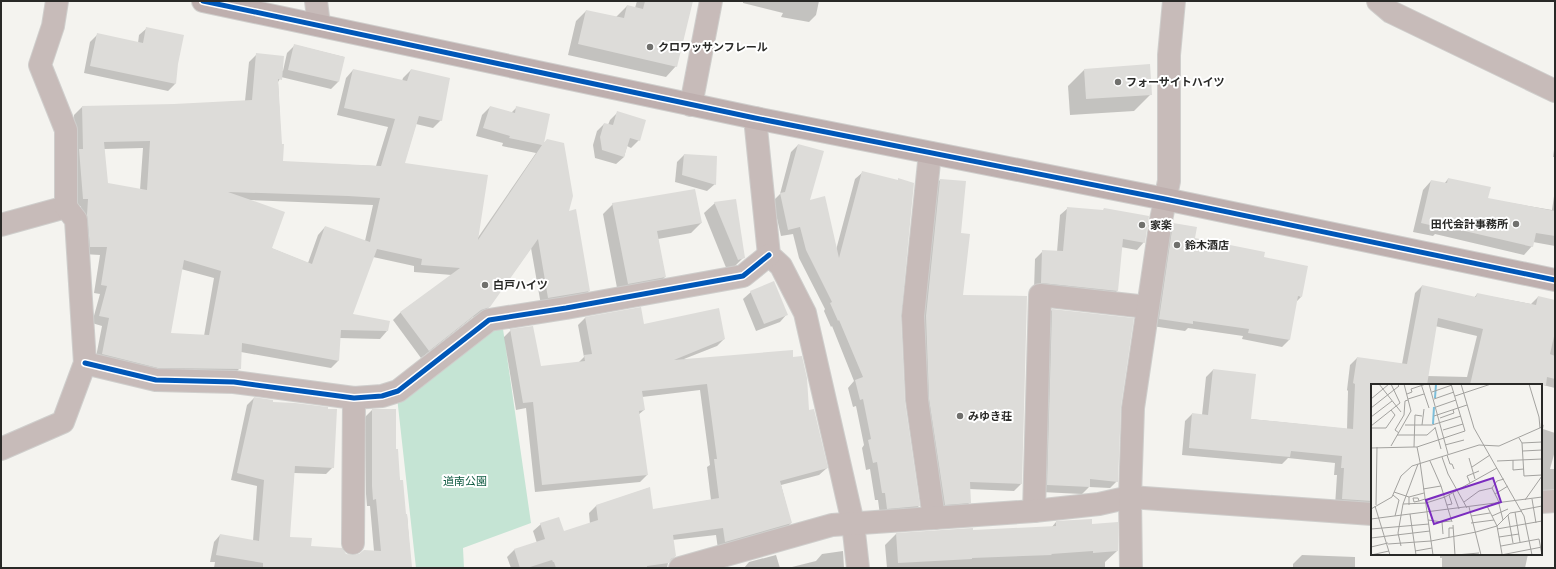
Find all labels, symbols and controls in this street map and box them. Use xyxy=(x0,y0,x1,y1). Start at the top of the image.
place label: クロワッサンフレール xyxy=(658,40,768,54)
marker: クロワッサンフレール xyxy=(645,42,655,52)
place label: フォーサイトハイツ xyxy=(1126,75,1225,89)
marker: フォーサイトハイツ xyxy=(1113,77,1123,87)
place label: 田代会計事務所 xyxy=(1431,217,1508,231)
place label: 家楽 xyxy=(1150,218,1172,232)
marker: 田代会計事務所 xyxy=(1511,219,1521,229)
marker: 家楽 xyxy=(1137,220,1147,230)
place label: 鈴木酒店 xyxy=(1185,238,1229,252)
marker: 鈴木酒店 xyxy=(1172,240,1182,250)
place label: 白戸ハイツ xyxy=(493,278,548,292)
marker: 白戸ハイツ xyxy=(480,280,490,290)
inset map xyxy=(1371,384,1542,555)
place label: みゆき荘 xyxy=(968,409,1012,423)
marker: みゆき荘 xyxy=(955,411,965,421)
park label: 道南公園 xyxy=(443,474,487,488)

